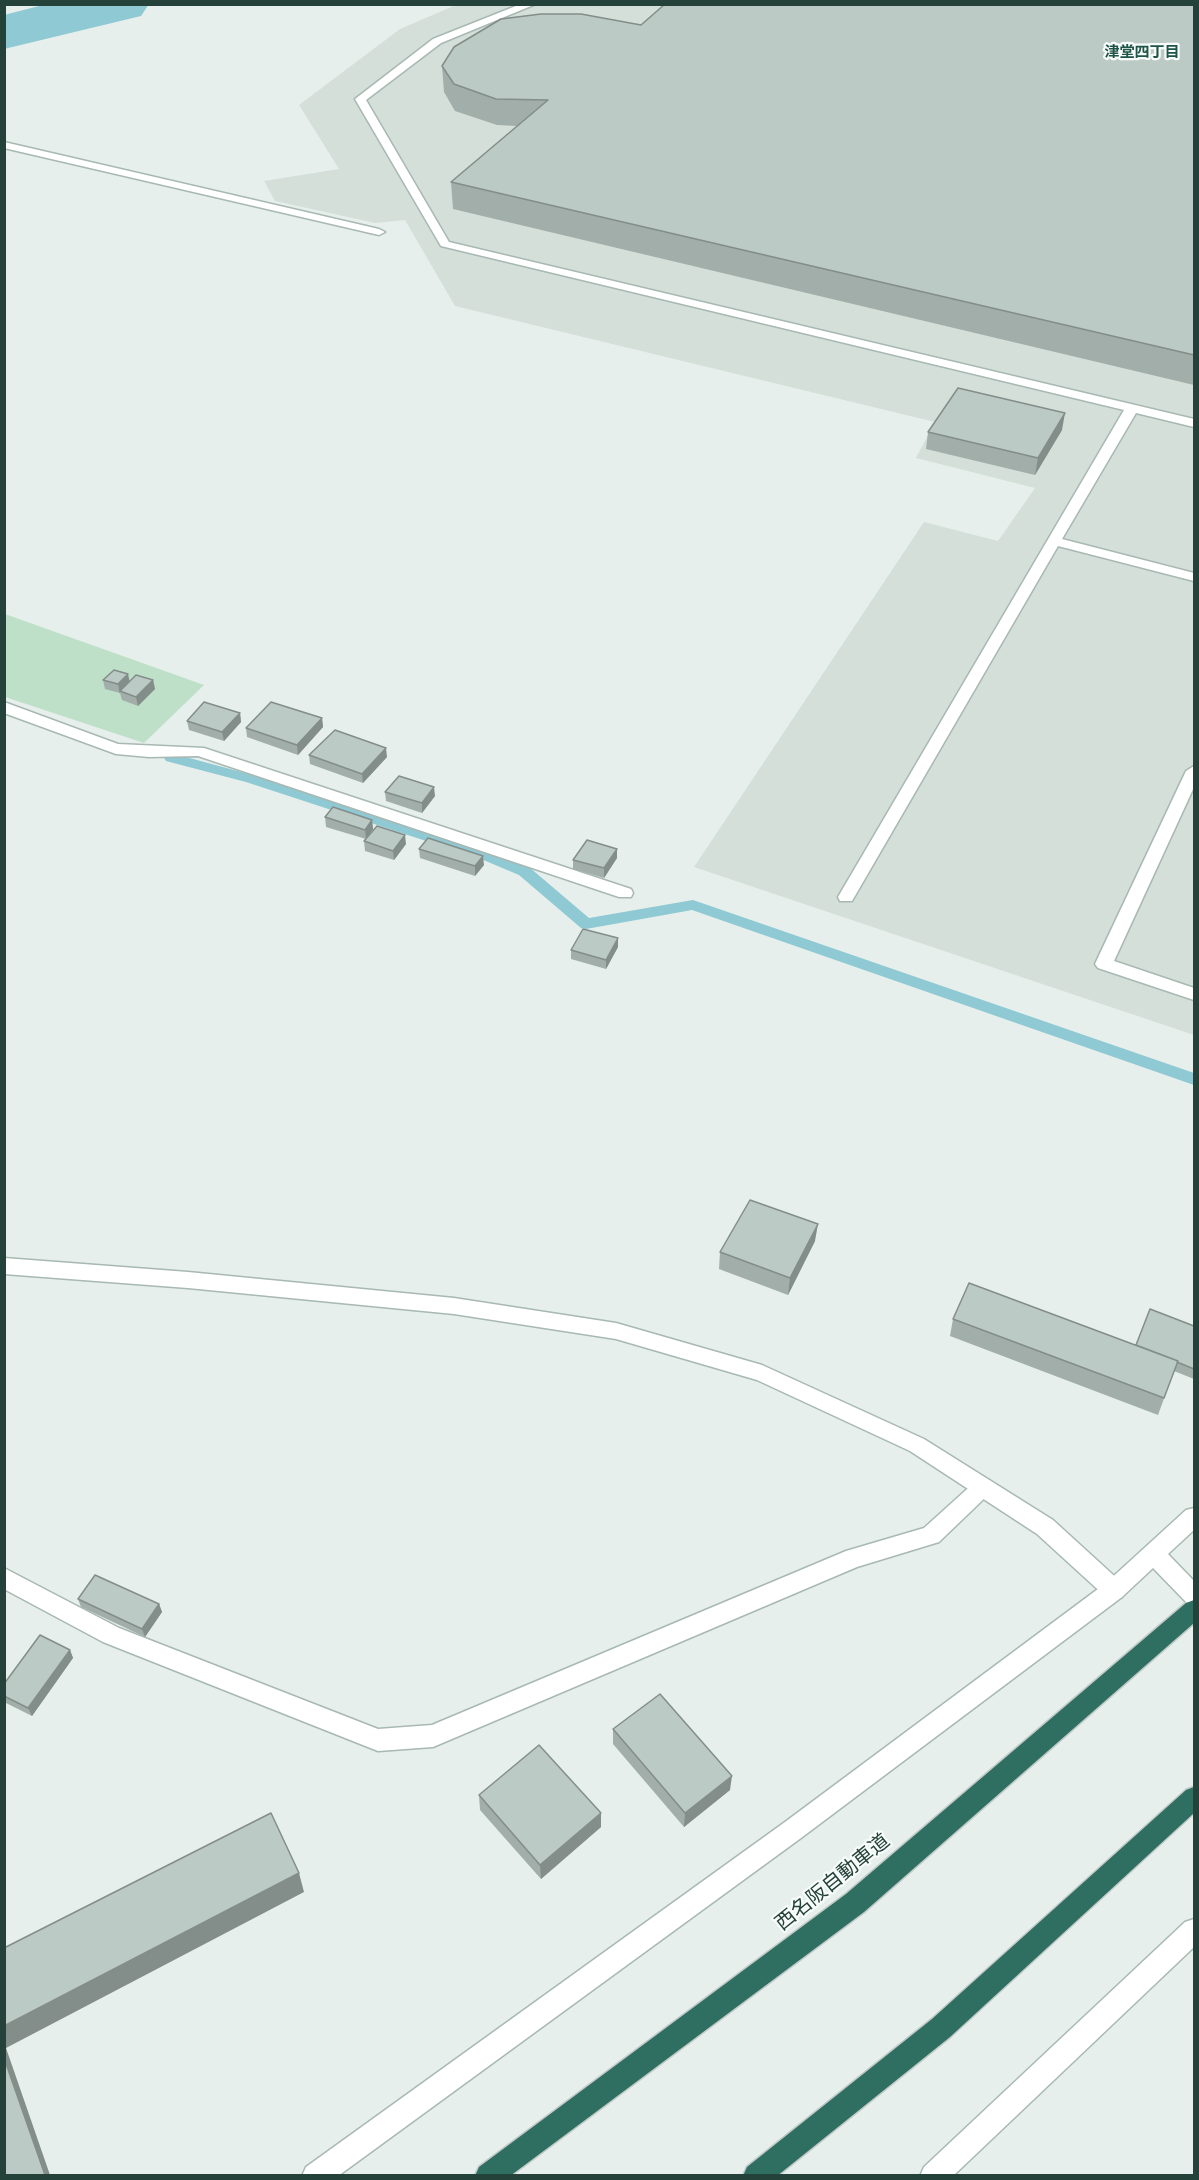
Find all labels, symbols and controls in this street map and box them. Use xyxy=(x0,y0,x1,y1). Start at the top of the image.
district label: 津堂四丁目 xyxy=(1105,45,1179,63)
street label: 西名阪自動車道 xyxy=(772,1831,896,1937)

